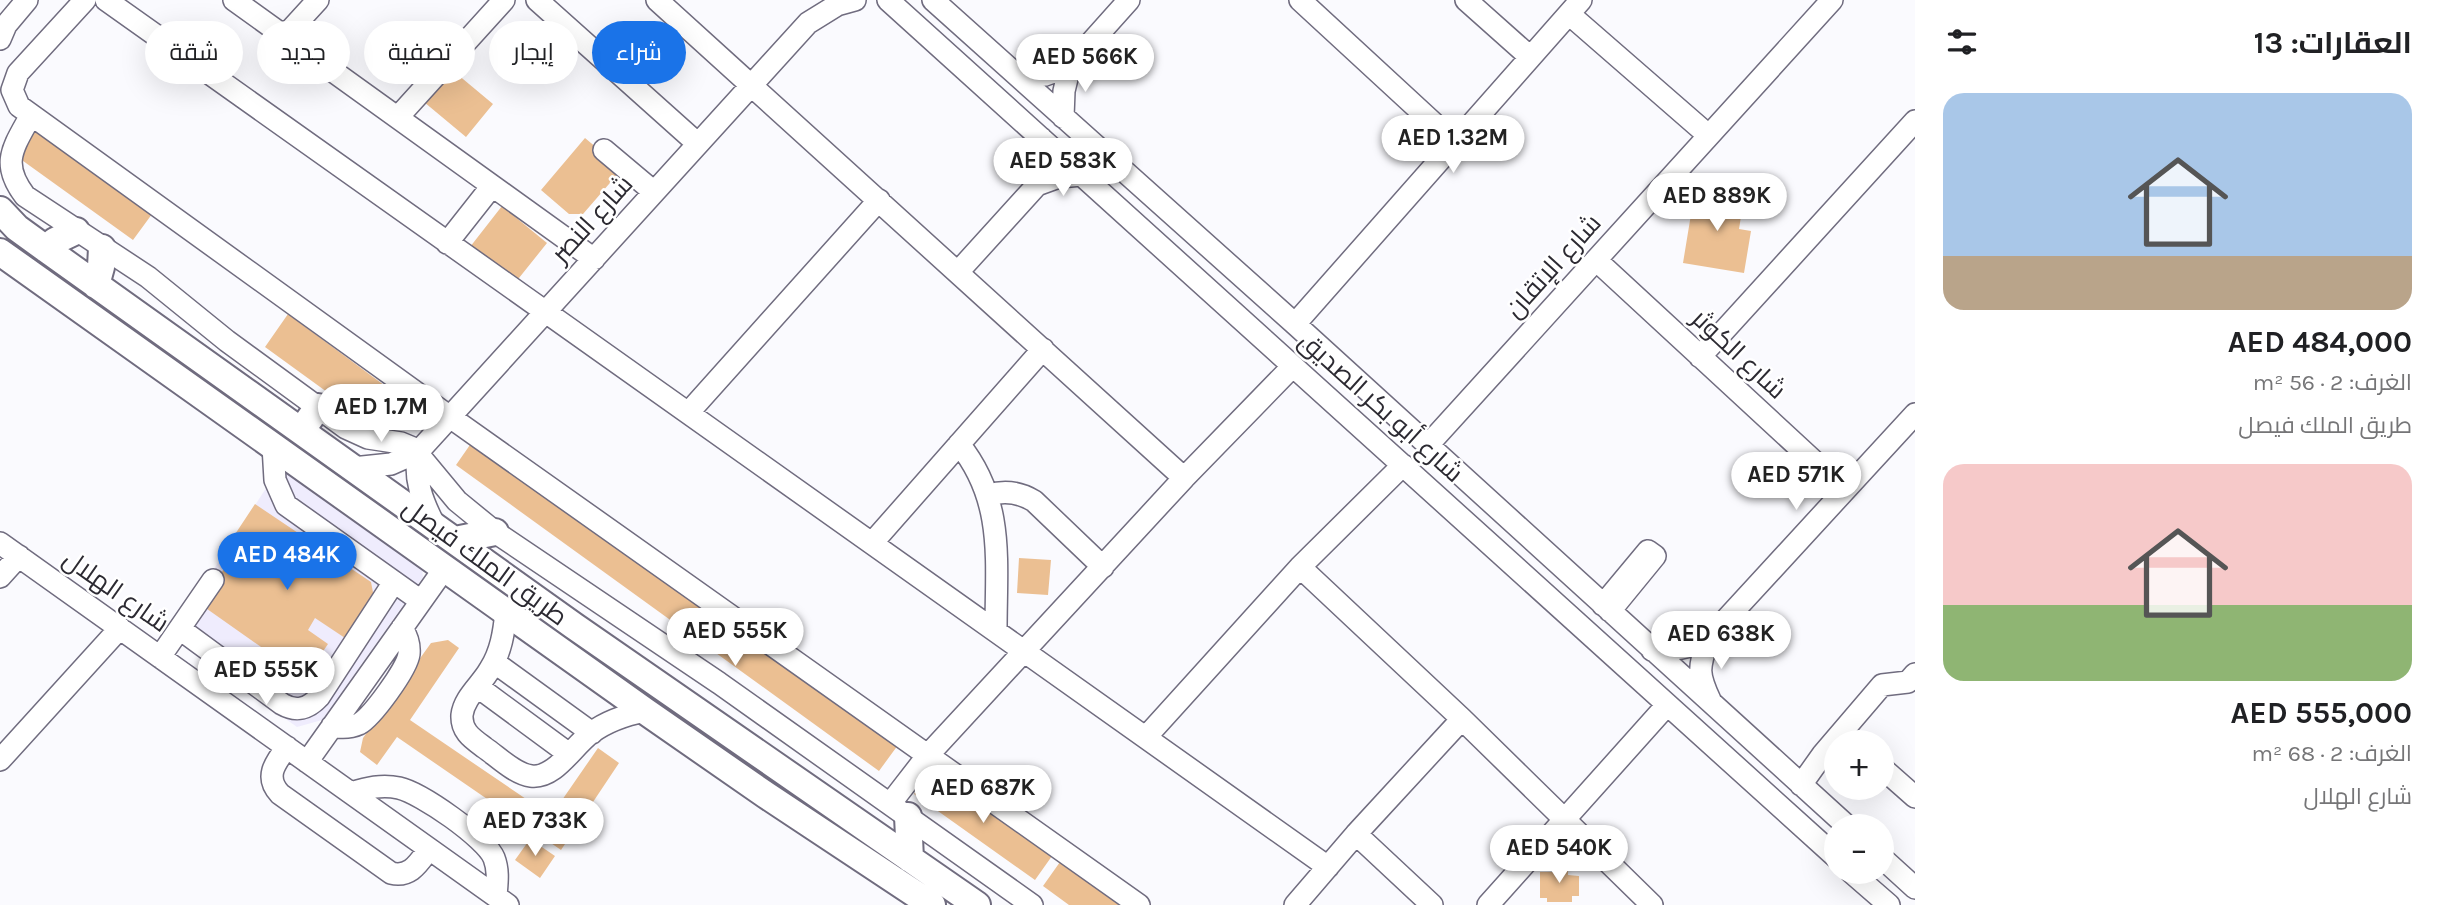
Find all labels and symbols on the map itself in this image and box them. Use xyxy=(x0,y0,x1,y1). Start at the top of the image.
pin: AED 566K xyxy=(1013,34,1157,94)
pin: AED 1.32M xyxy=(1373,116,1533,175)
pin: AED 583K xyxy=(991,138,1135,198)
street label: شارع النصر xyxy=(543,169,640,271)
pin: AED 889K xyxy=(1645,174,1789,233)
street label: شارع الإتقان xyxy=(1498,208,1608,325)
street label: شارع الكوثر xyxy=(1683,301,1793,406)
street label: شارع أبو بكر الصديق xyxy=(1292,324,1471,490)
pin: AED 1.7M xyxy=(309,384,453,444)
pin: AED 571K xyxy=(1724,452,1868,512)
street label: طريق الملك فيصل xyxy=(396,492,574,632)
pin: AED 484K xyxy=(215,532,359,592)
street label: شارع الهلال xyxy=(56,543,175,640)
pin: AED 555K xyxy=(663,608,807,668)
pin: AED 638K xyxy=(1649,612,1793,671)
pin: AED 555K xyxy=(194,648,338,707)
pin: AED 687K xyxy=(911,766,1055,825)
pin: AED 733K xyxy=(463,798,607,858)
pin: AED 540K xyxy=(1487,826,1631,885)

